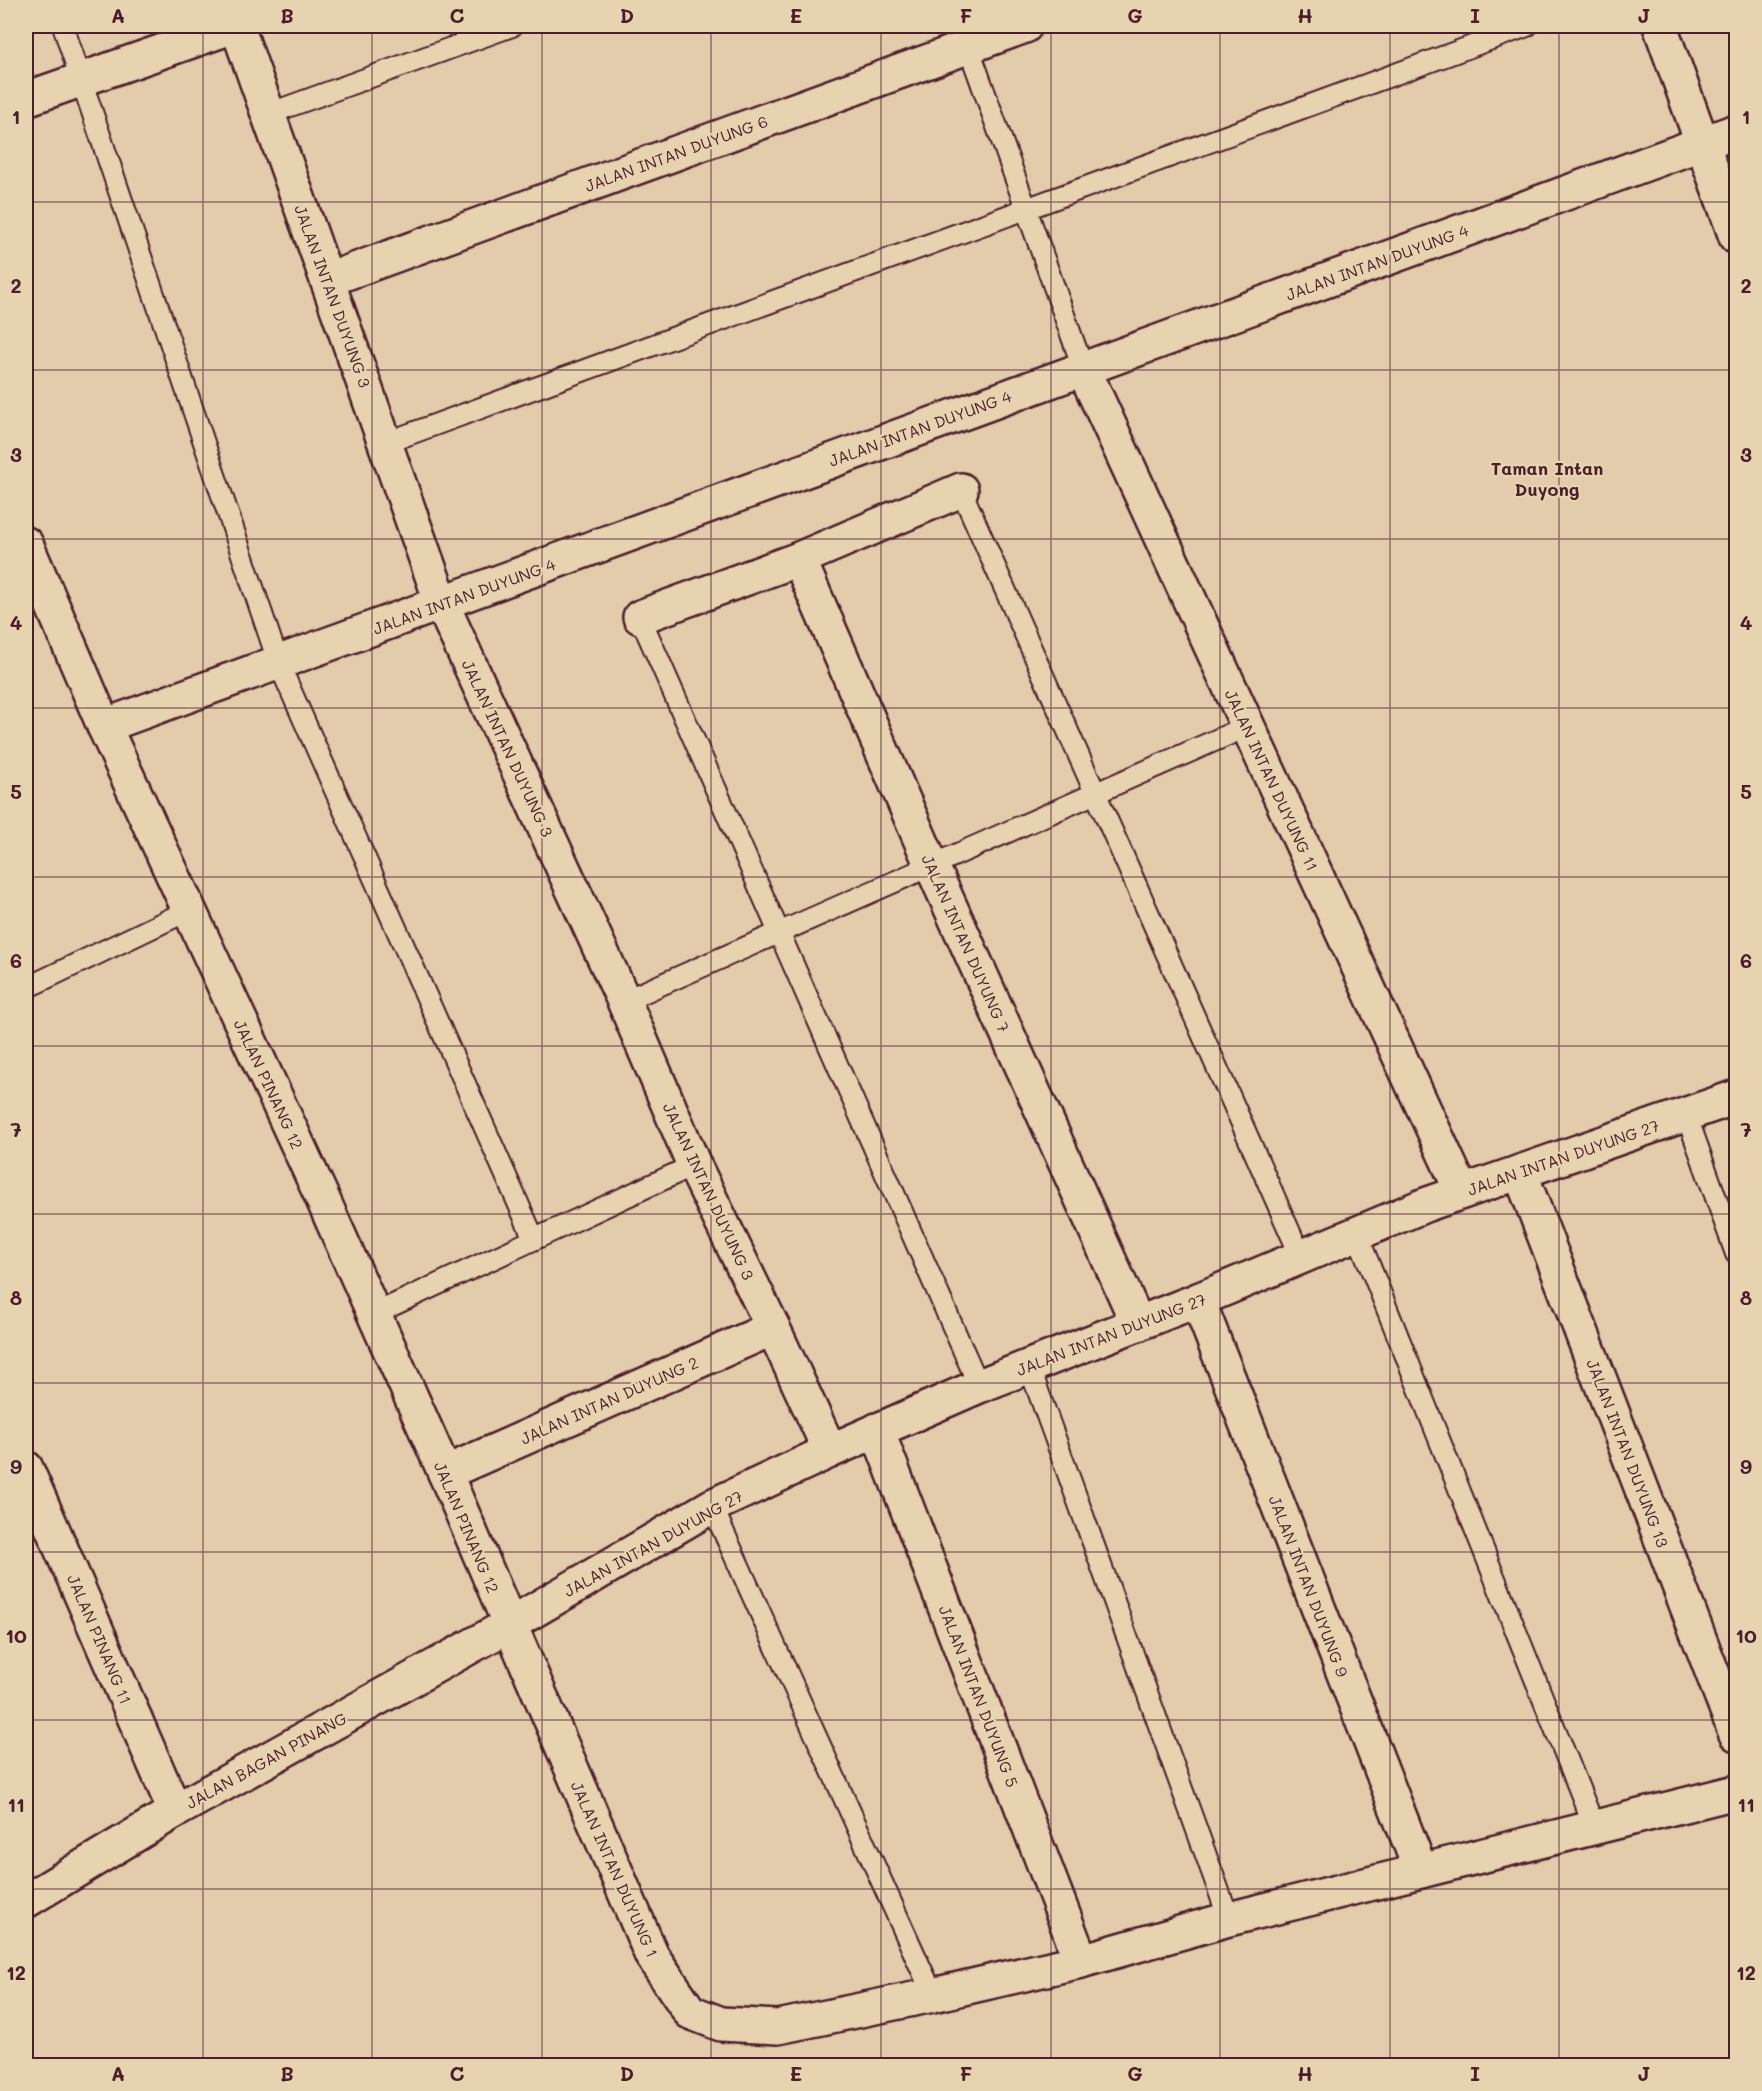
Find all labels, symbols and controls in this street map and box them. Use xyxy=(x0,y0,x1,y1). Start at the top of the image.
text: A xyxy=(111,2,125,28)
text: B xyxy=(280,2,294,28)
text: C xyxy=(450,2,465,28)
text: D xyxy=(620,2,634,28)
text: E xyxy=(790,2,802,28)
text: F xyxy=(960,2,973,28)
text: G xyxy=(1127,2,1143,28)
text: H xyxy=(1297,2,1313,28)
text: I xyxy=(1470,2,1480,28)
text: J xyxy=(1637,2,1651,28)
text: 1 xyxy=(12,103,20,129)
text: 1 xyxy=(1742,103,1750,129)
street label: JALAN INTAN DUYUNG 6 xyxy=(582,110,770,196)
street label: JALAN INTAN DUYUNG 3 xyxy=(290,202,376,390)
street label: JALAN INTAN DUYUNG 4 xyxy=(1283,219,1472,305)
text: 2 xyxy=(10,272,22,298)
text: 2 xyxy=(1740,272,1752,298)
street label: JALAN INTAN DUYUNG 4 xyxy=(826,385,1015,471)
text: 3 xyxy=(10,441,22,467)
text: 3 xyxy=(1740,441,1752,467)
district label: Taman Intan Duyong xyxy=(1491,456,1603,501)
street label: JALAN INTAN DUYUNG 4 xyxy=(370,553,559,639)
text: 4 xyxy=(10,609,23,635)
text: 4 xyxy=(1740,609,1753,635)
street label: JALAN INTAN DUYUNG 3 xyxy=(458,656,558,840)
street label: JALAN INTAN DUYUNG 11 xyxy=(1221,686,1323,874)
text: 5 xyxy=(10,778,22,804)
text: 5 xyxy=(1740,778,1752,804)
street label: JALAN INTAN DUYUNG 7 xyxy=(917,851,1015,1035)
text: 6 xyxy=(10,947,22,973)
text: 6 xyxy=(1740,947,1752,973)
street label: JALAN PINANG 12 xyxy=(230,1016,308,1152)
street label: JALAN INTAN DUYUNG 3 xyxy=(659,1099,759,1283)
street label: JALAN INTAN DUYUNG 27 xyxy=(1464,1114,1662,1200)
text: 7 xyxy=(10,1116,22,1142)
text: 7 xyxy=(1740,1116,1752,1142)
text: 8 xyxy=(10,1284,22,1310)
text: 8 xyxy=(1740,1284,1752,1310)
street label: JALAN INTAN DUYUNG 27 xyxy=(1013,1288,1209,1380)
street label: JALAN INTAN DUYUNG 2 xyxy=(517,1351,701,1449)
street label: JALAN INTAN DUYUNG 13 xyxy=(1582,1356,1674,1550)
text: 9 xyxy=(10,1453,22,1479)
text: 9 xyxy=(1740,1453,1752,1479)
street label: JALAN PINANG 12 xyxy=(430,1458,504,1596)
street label: JALAN INTAN DUYUNG 27 xyxy=(560,1485,746,1601)
street label: JALAN INTAN DUYUNG 9 xyxy=(1265,1492,1353,1680)
street label: JALAN PINANG 11 xyxy=(63,1571,137,1707)
street label: JALAN INTAN DUYUNG 5 xyxy=(935,1602,1023,1790)
text: 10 xyxy=(5,1622,27,1648)
text: 10 xyxy=(1735,1622,1757,1648)
street label: JALAN BAGAN PINANG xyxy=(182,1707,350,1813)
street label: JALAN INTAN DUYUNG 1 xyxy=(567,1778,663,1960)
text: 11 xyxy=(7,1791,25,1817)
text: 11 xyxy=(1737,1791,1755,1817)
text: 12 xyxy=(6,1959,26,1985)
text: 12 xyxy=(1736,1959,1756,1985)
text: A xyxy=(111,2060,125,2086)
text: B xyxy=(280,2060,294,2086)
text: C xyxy=(450,2060,465,2086)
text: D xyxy=(620,2060,634,2086)
text: E xyxy=(790,2060,802,2086)
text: F xyxy=(960,2060,973,2086)
text: G xyxy=(1127,2060,1143,2086)
text: H xyxy=(1297,2060,1313,2086)
text: I xyxy=(1470,2060,1480,2086)
text: J xyxy=(1637,2060,1651,2086)

